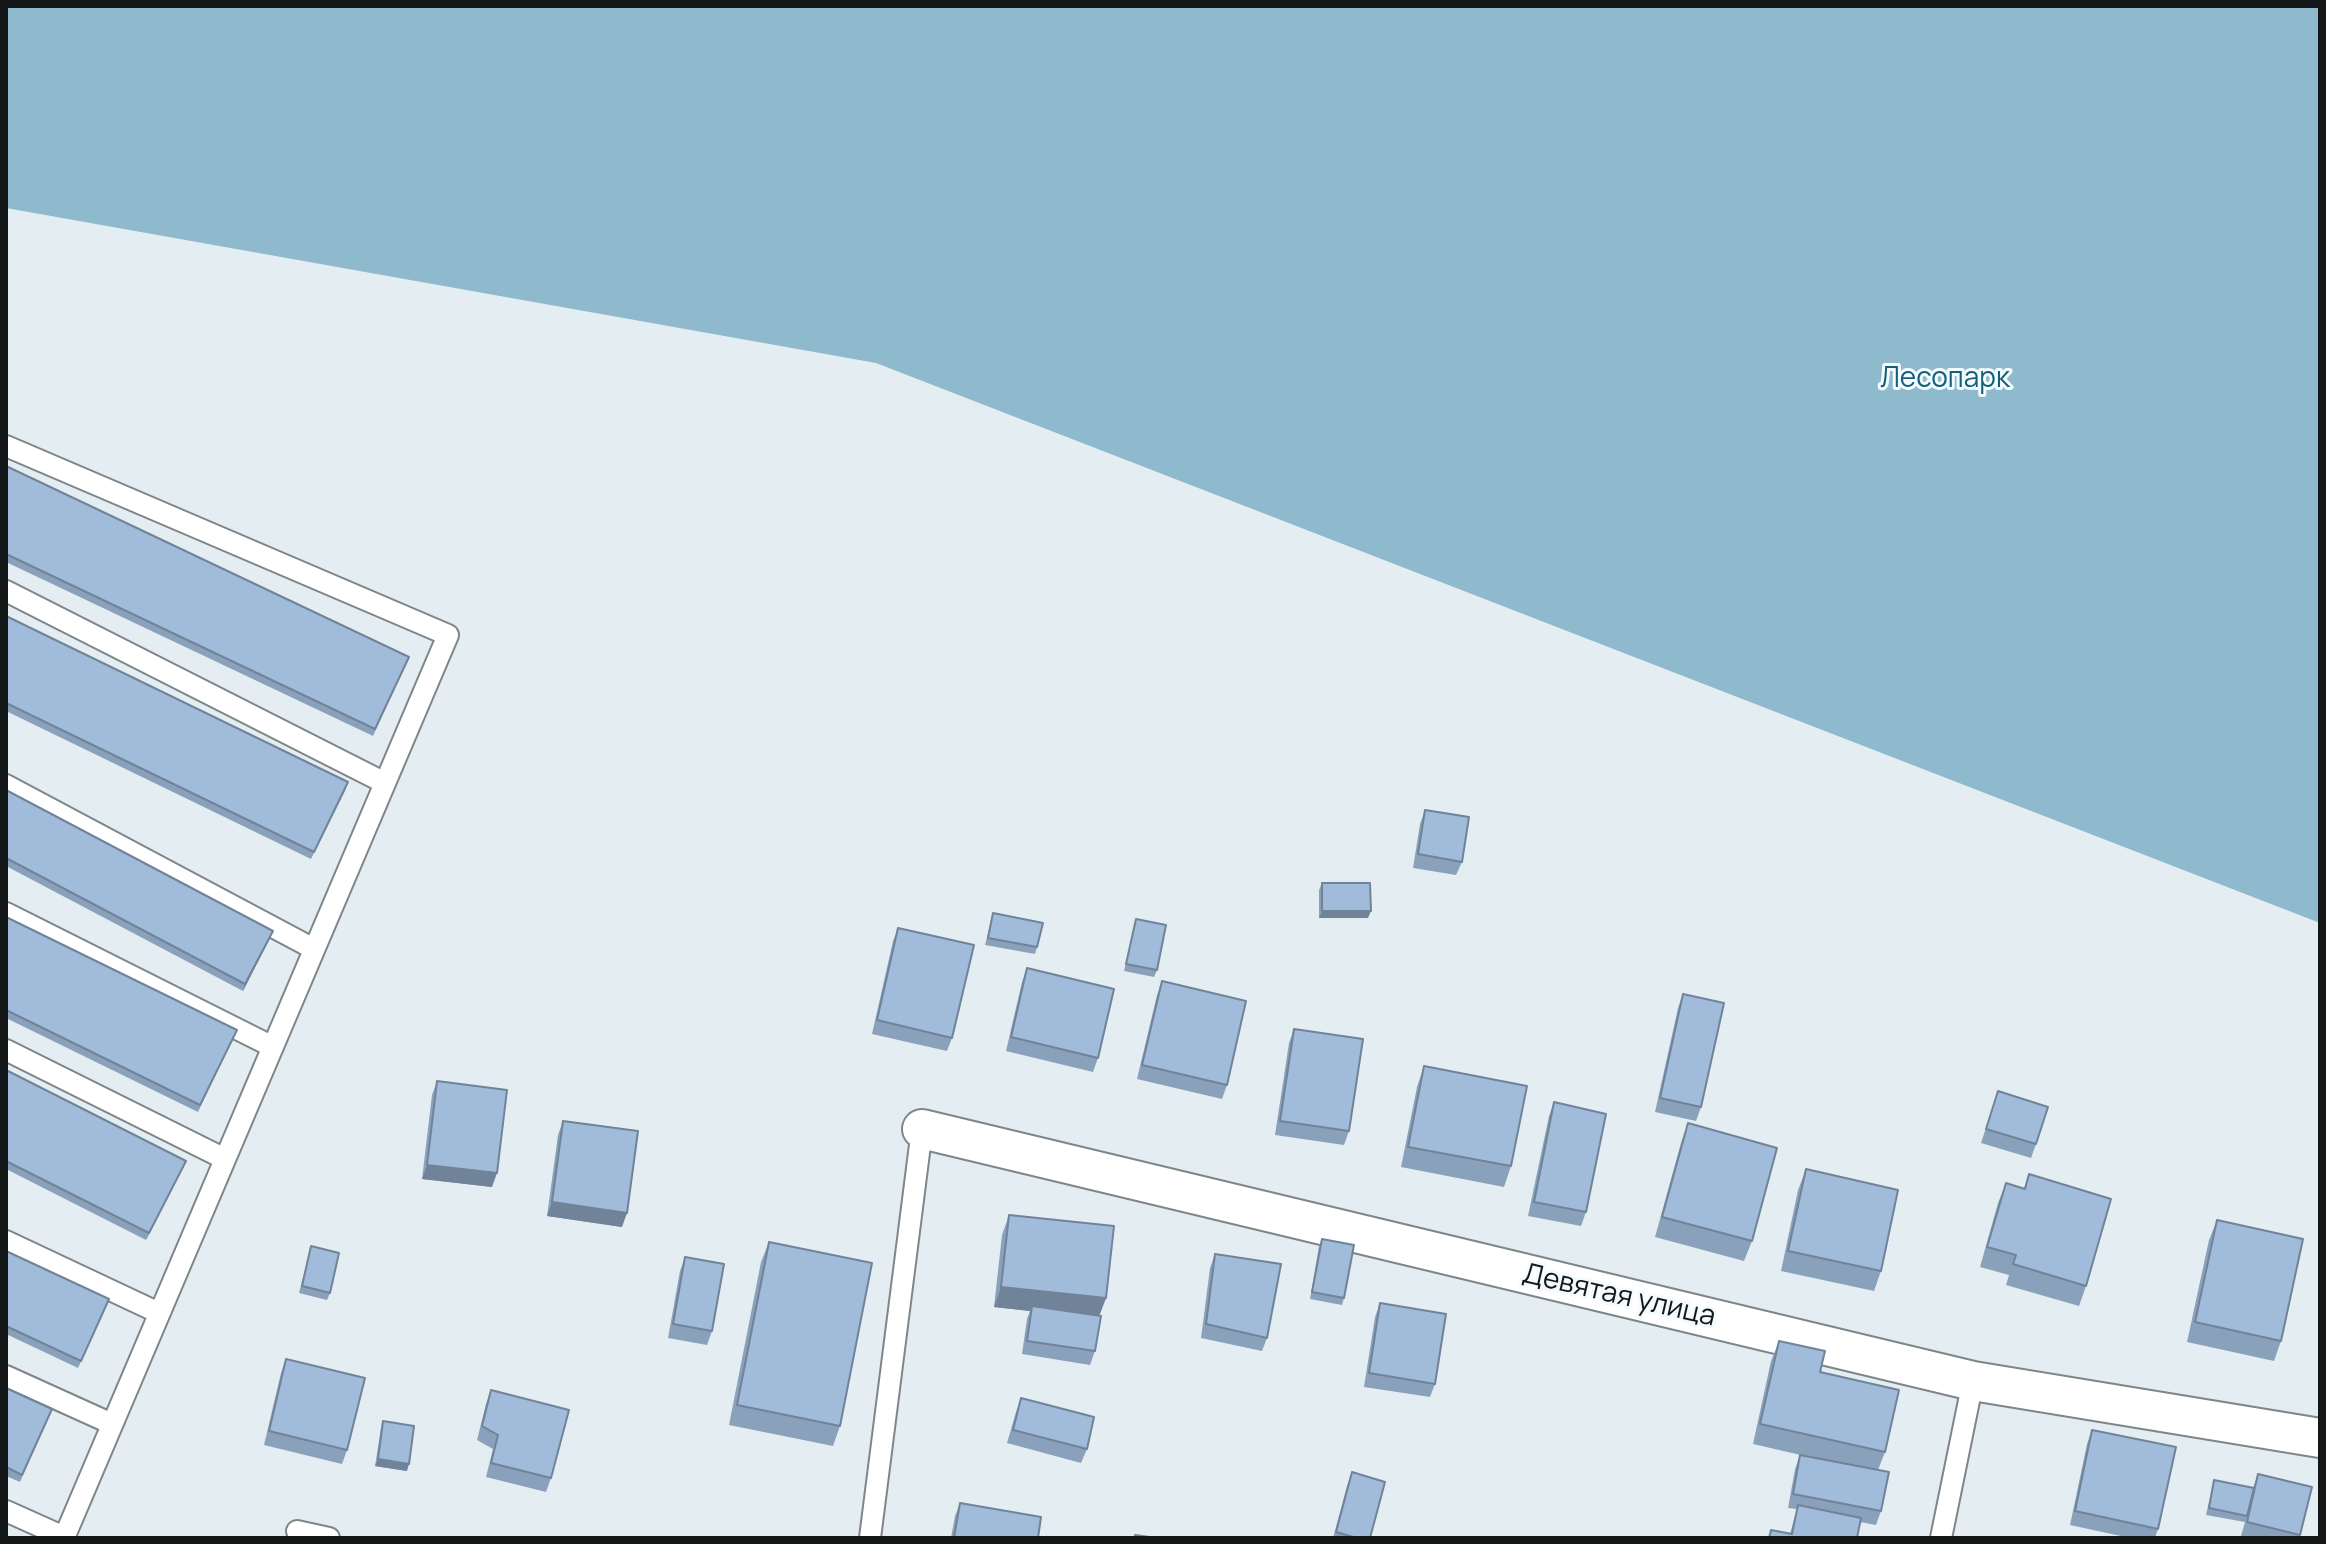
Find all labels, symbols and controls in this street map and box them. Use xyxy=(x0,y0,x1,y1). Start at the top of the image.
park label: Лесопарк xyxy=(1880,362,2010,396)
street label: Девятая улица xyxy=(1519,1257,1719,1335)

